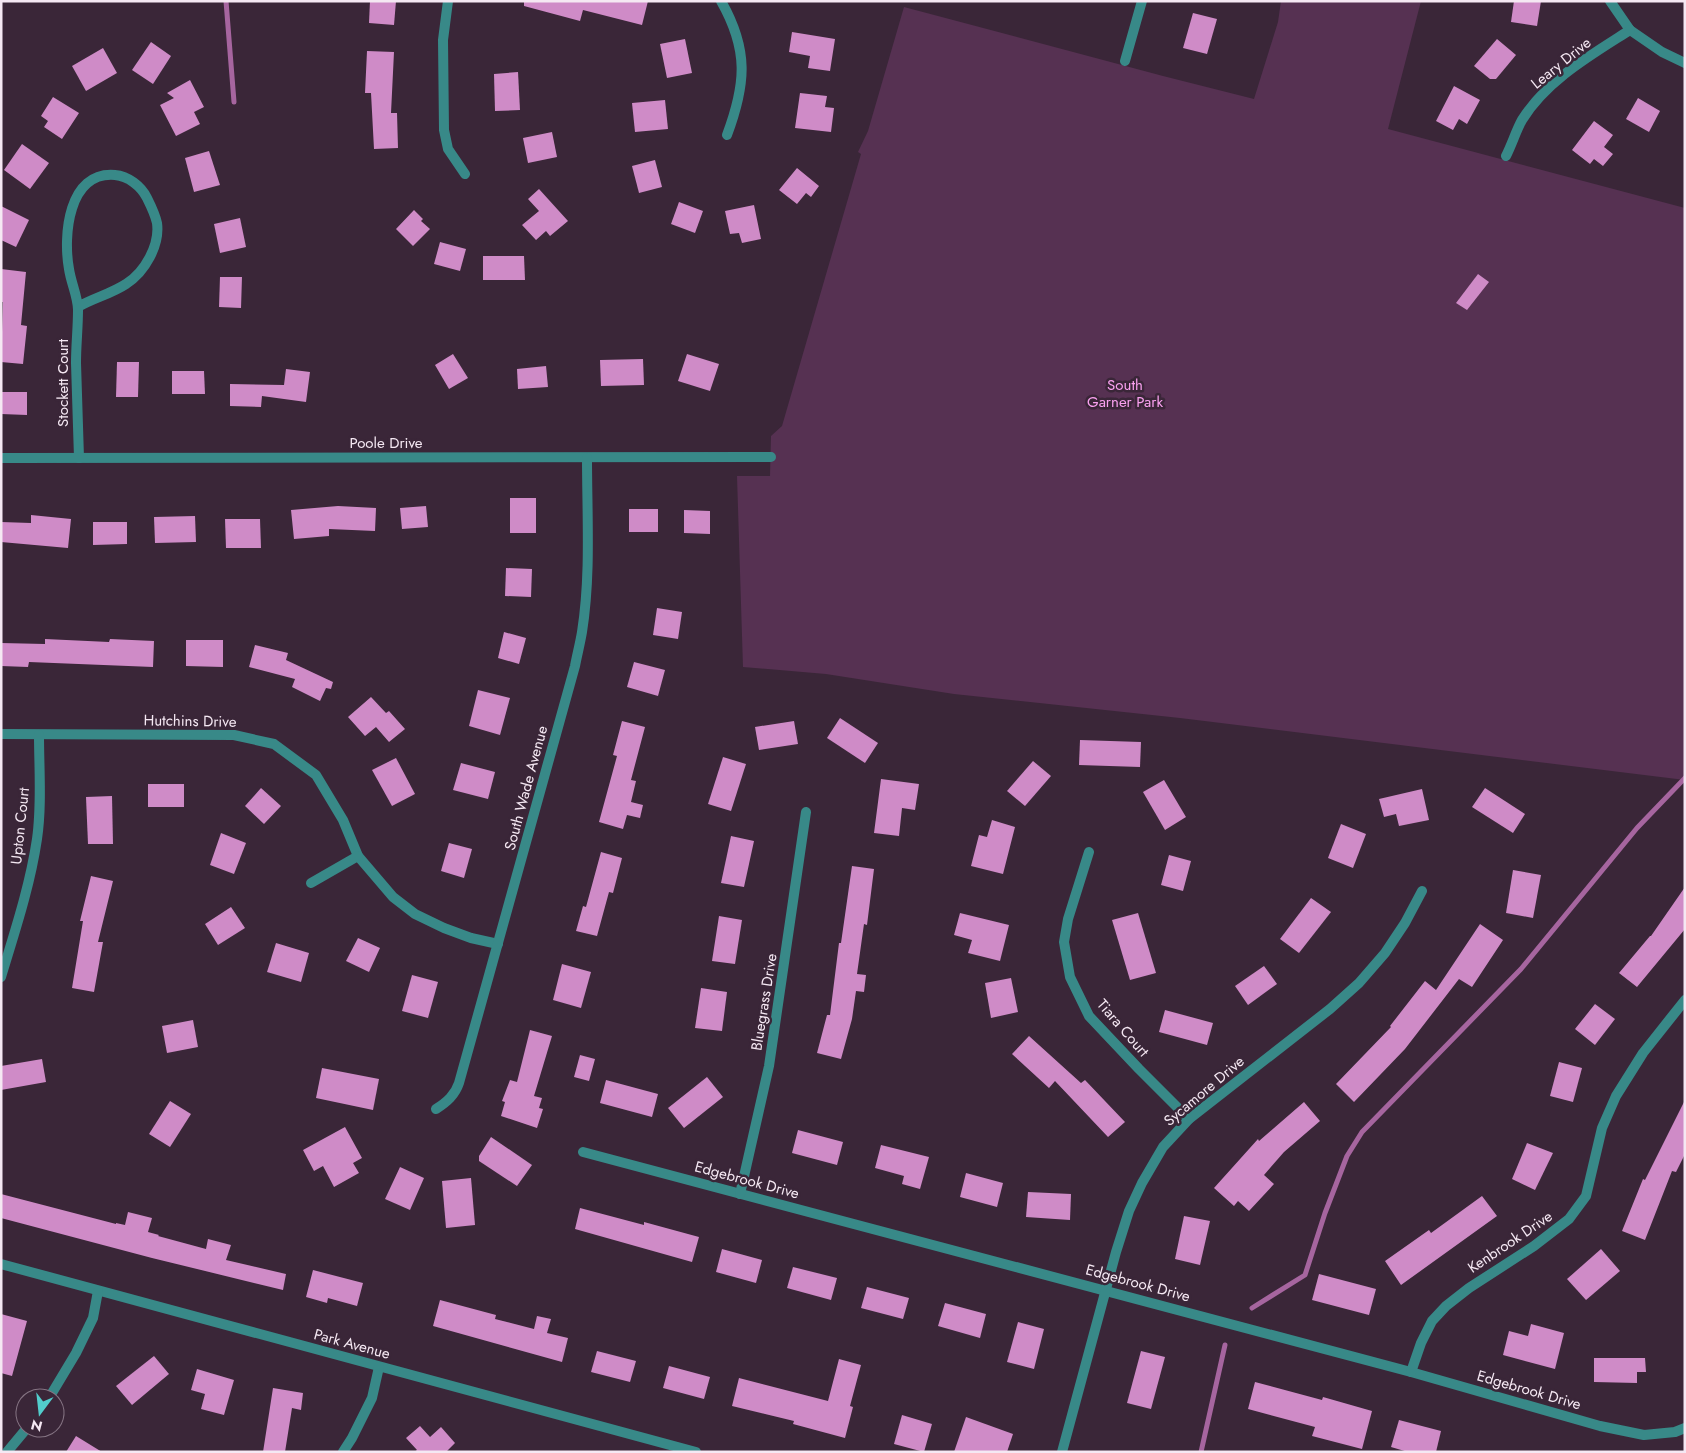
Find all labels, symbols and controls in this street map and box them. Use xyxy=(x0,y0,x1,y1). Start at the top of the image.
street label: Leary Drive xyxy=(1526,32,1596,94)
street label: Stockett Court xyxy=(52,339,74,427)
park label: South Garner Park xyxy=(1087,374,1163,413)
street label: Poole Drive xyxy=(349,432,423,454)
street label: Hutchins Drive xyxy=(143,709,237,733)
street label: South Wade Avenue xyxy=(499,723,553,853)
street label: Upton Court xyxy=(5,786,35,866)
street label: Bluegrass Drive xyxy=(745,951,783,1052)
street label: Tiara Court xyxy=(1092,994,1155,1062)
street label: Sycamore Drive xyxy=(1159,1050,1249,1131)
street label: Edgebrook Drive xyxy=(692,1155,802,1205)
street label: Kenbrook Drive xyxy=(1463,1205,1557,1278)
street label: Edgebrook Drive xyxy=(1083,1258,1193,1308)
street label: Park Avenue xyxy=(311,1323,393,1365)
street label: Edgebrook Drive xyxy=(1474,1365,1584,1415)
north arrow xyxy=(15,1388,65,1438)
text: N xyxy=(29,1414,45,1437)

